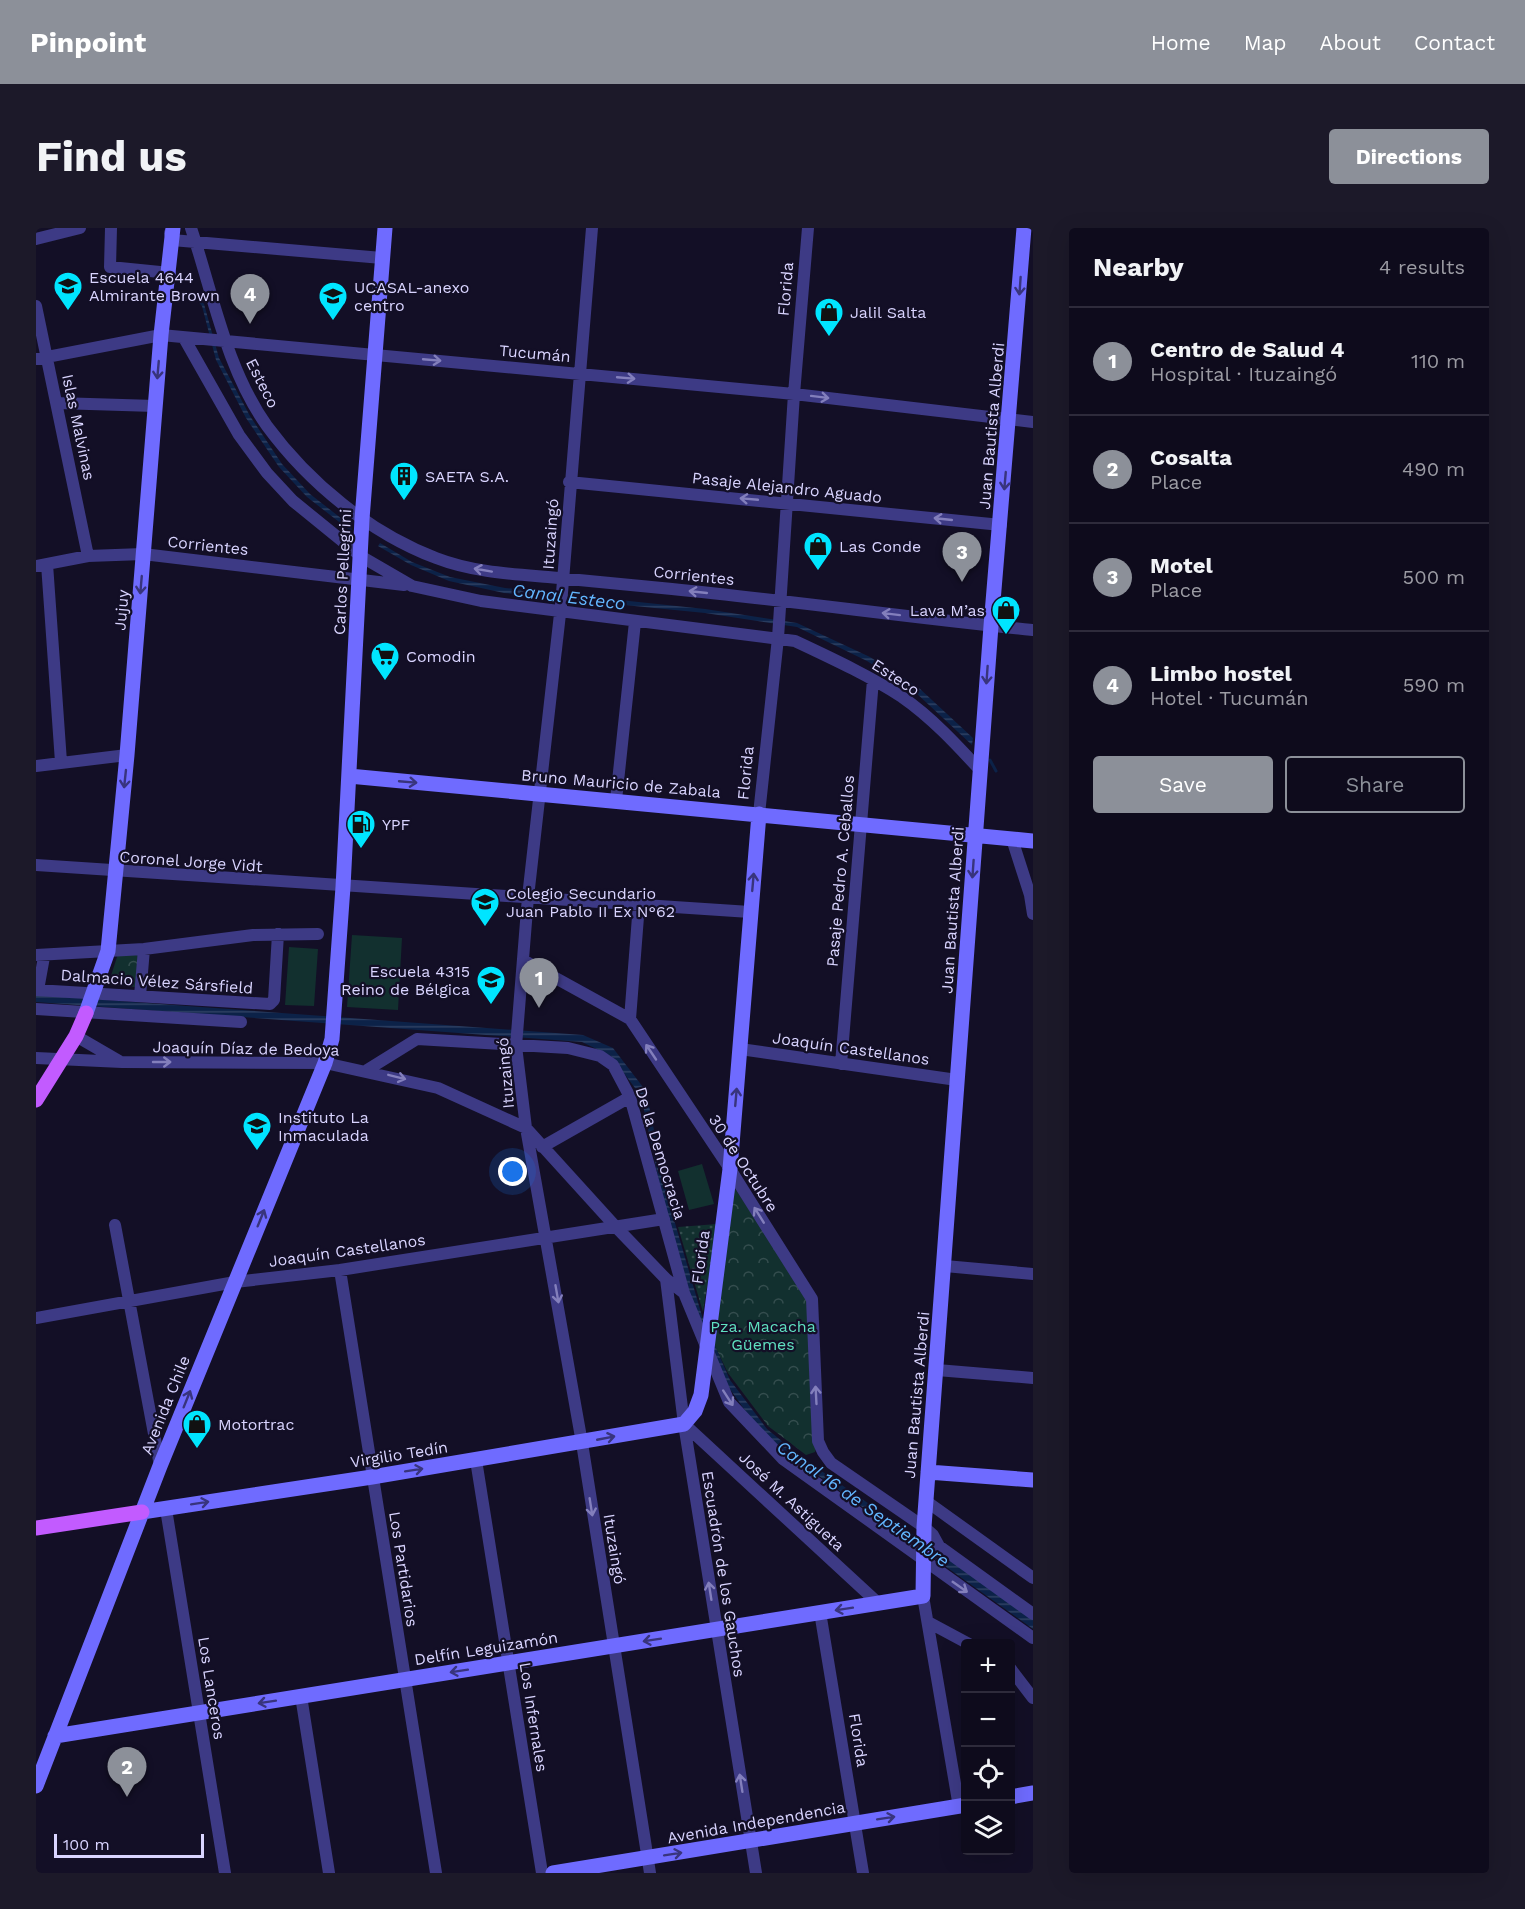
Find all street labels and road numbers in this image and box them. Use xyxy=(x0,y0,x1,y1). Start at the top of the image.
street label: Florida xyxy=(774,261,797,317)
street label: Tucumán xyxy=(498,341,571,366)
street label: Juan Bautista Alberdi xyxy=(975,342,1008,510)
street label: Esteco xyxy=(242,355,283,411)
street label: Islas Malvinas xyxy=(58,372,99,482)
street label: Pasaje Alejandro Aguado xyxy=(691,468,883,507)
street label: Ituzaingó xyxy=(539,498,562,570)
street label: Carlos Pellegrini xyxy=(330,508,355,636)
street label: Corrientes xyxy=(167,532,249,559)
street label: Corrientes xyxy=(653,562,735,589)
street label: Jujuy xyxy=(110,588,133,631)
street label: Esteco xyxy=(868,655,923,700)
street label: Florida xyxy=(733,745,758,801)
street label: Bruno Mauricio de Zabala xyxy=(520,765,722,802)
street label: Pasaje Pedro A. Ceballos xyxy=(823,774,858,968)
street label: Juan Bautista Alberdi xyxy=(937,826,968,994)
street label: Coronel Jorge Vidt xyxy=(119,847,264,876)
street label: Dalmacio Vélez Sársfield xyxy=(60,965,254,998)
street label: Joaquín Castellanos xyxy=(771,1028,931,1069)
street label: Joaquín Díaz de Bedoya xyxy=(152,1037,340,1060)
street label: Ituzaingó xyxy=(493,1037,518,1109)
street label: De la Democracia xyxy=(631,1085,690,1222)
street label: 30 de Octubre xyxy=(705,1111,782,1216)
street label: Florida xyxy=(687,1229,714,1285)
street label: Joaquín Castellanos xyxy=(267,1230,427,1271)
street label: Juan Bautista Alberdi xyxy=(900,1311,933,1479)
street label: Avenida Chile xyxy=(137,1353,194,1458)
street label: Virgilio Tedín xyxy=(349,1437,449,1472)
street label: José M. Astigueta xyxy=(735,1448,848,1555)
street label: Escuadrón de los Gauchos xyxy=(698,1470,749,1678)
street label: Los Partidarios xyxy=(385,1510,422,1628)
street label: Ituzaingó xyxy=(600,1512,629,1586)
street label: Delfín Leguizamón xyxy=(413,1628,559,1669)
street label: Los Lanceros xyxy=(194,1635,229,1741)
street label: Los Infernales xyxy=(515,1661,552,1773)
street label: Florida xyxy=(845,1712,872,1768)
street label: Avenida Independencia xyxy=(666,1797,847,1848)

